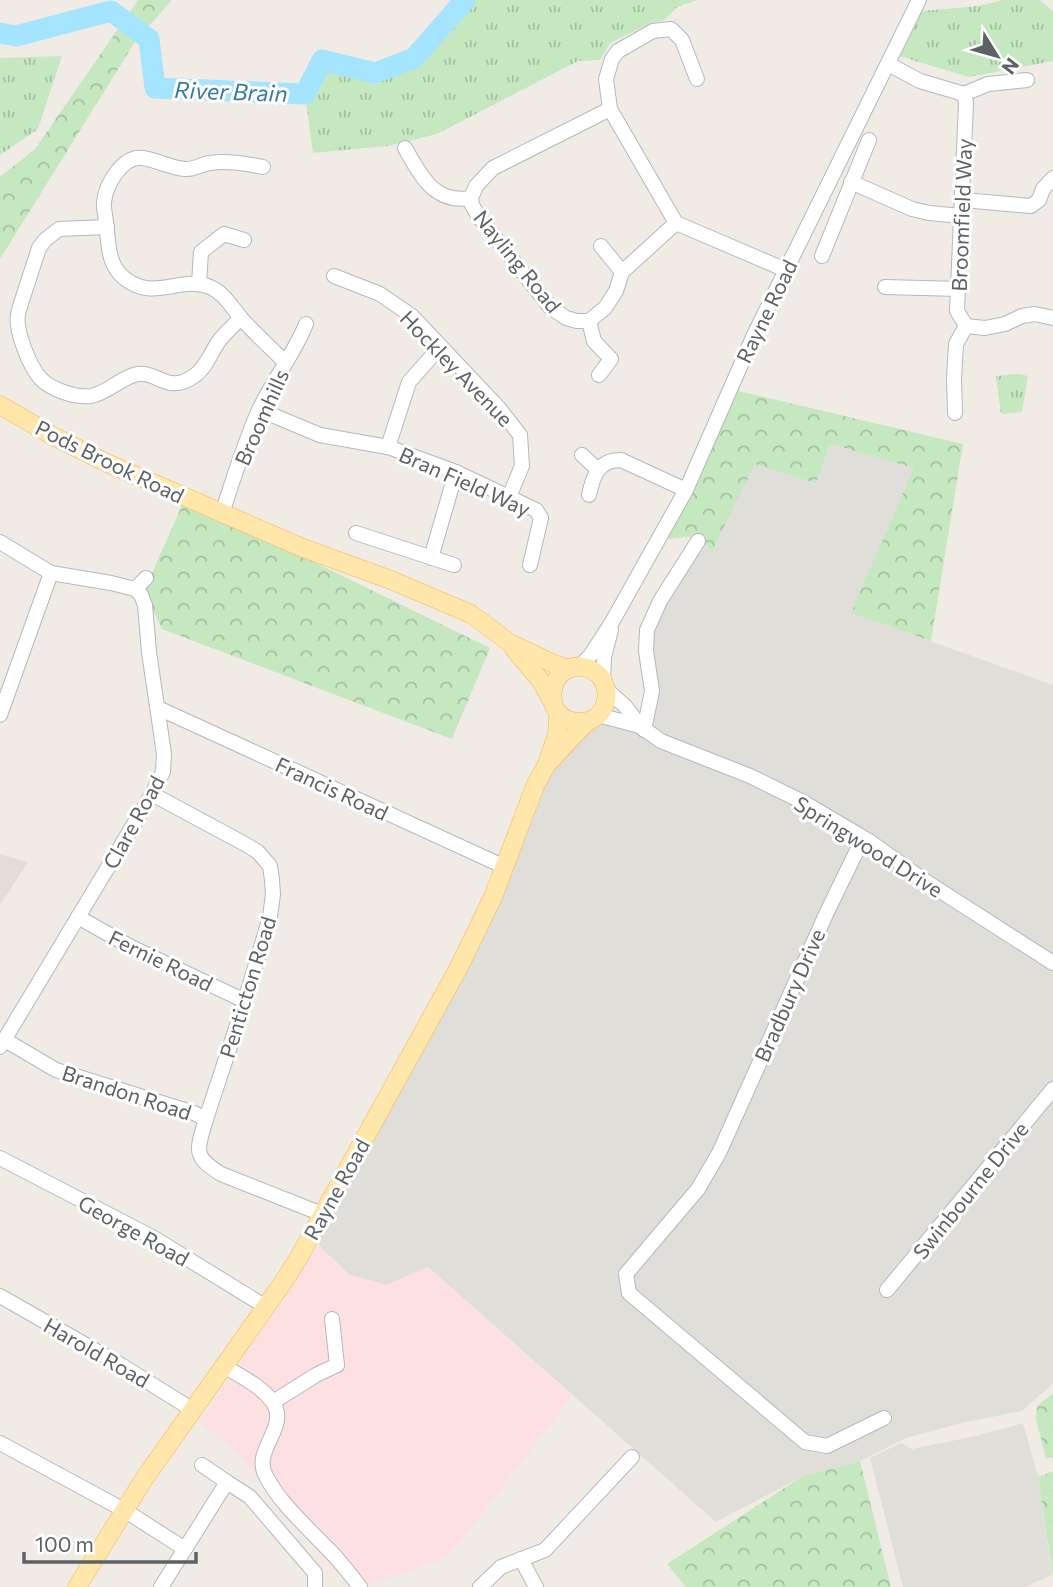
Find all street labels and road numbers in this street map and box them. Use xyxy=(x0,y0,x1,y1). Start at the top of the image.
street label: Broomfield Way xyxy=(946,138,976,292)
street label: Nayling Road xyxy=(469,205,567,317)
street label: Rayne Road xyxy=(730,255,802,367)
street label: Hockley Avenue xyxy=(396,305,518,431)
street label: Broomhills xyxy=(229,365,293,469)
street label: Pods Brook Road xyxy=(32,414,188,508)
street label: Bran Field Way xyxy=(396,441,534,521)
street label: Francis Road xyxy=(272,751,392,825)
street label: Clare Road xyxy=(97,771,169,873)
street label: Springwood Drive xyxy=(790,790,948,902)
street label: Penticton Road xyxy=(214,913,280,1061)
street label: Fernie Road xyxy=(105,924,217,996)
street label: Bradbury Drive xyxy=(748,925,830,1065)
street label: Brandon Road xyxy=(59,1059,195,1125)
street label: Swinbourne Drive xyxy=(907,1116,1033,1264)
street label: Rayne Road xyxy=(298,1134,374,1244)
street label: George Road xyxy=(74,1189,194,1271)
street label: Harold Road xyxy=(40,1312,154,1392)

